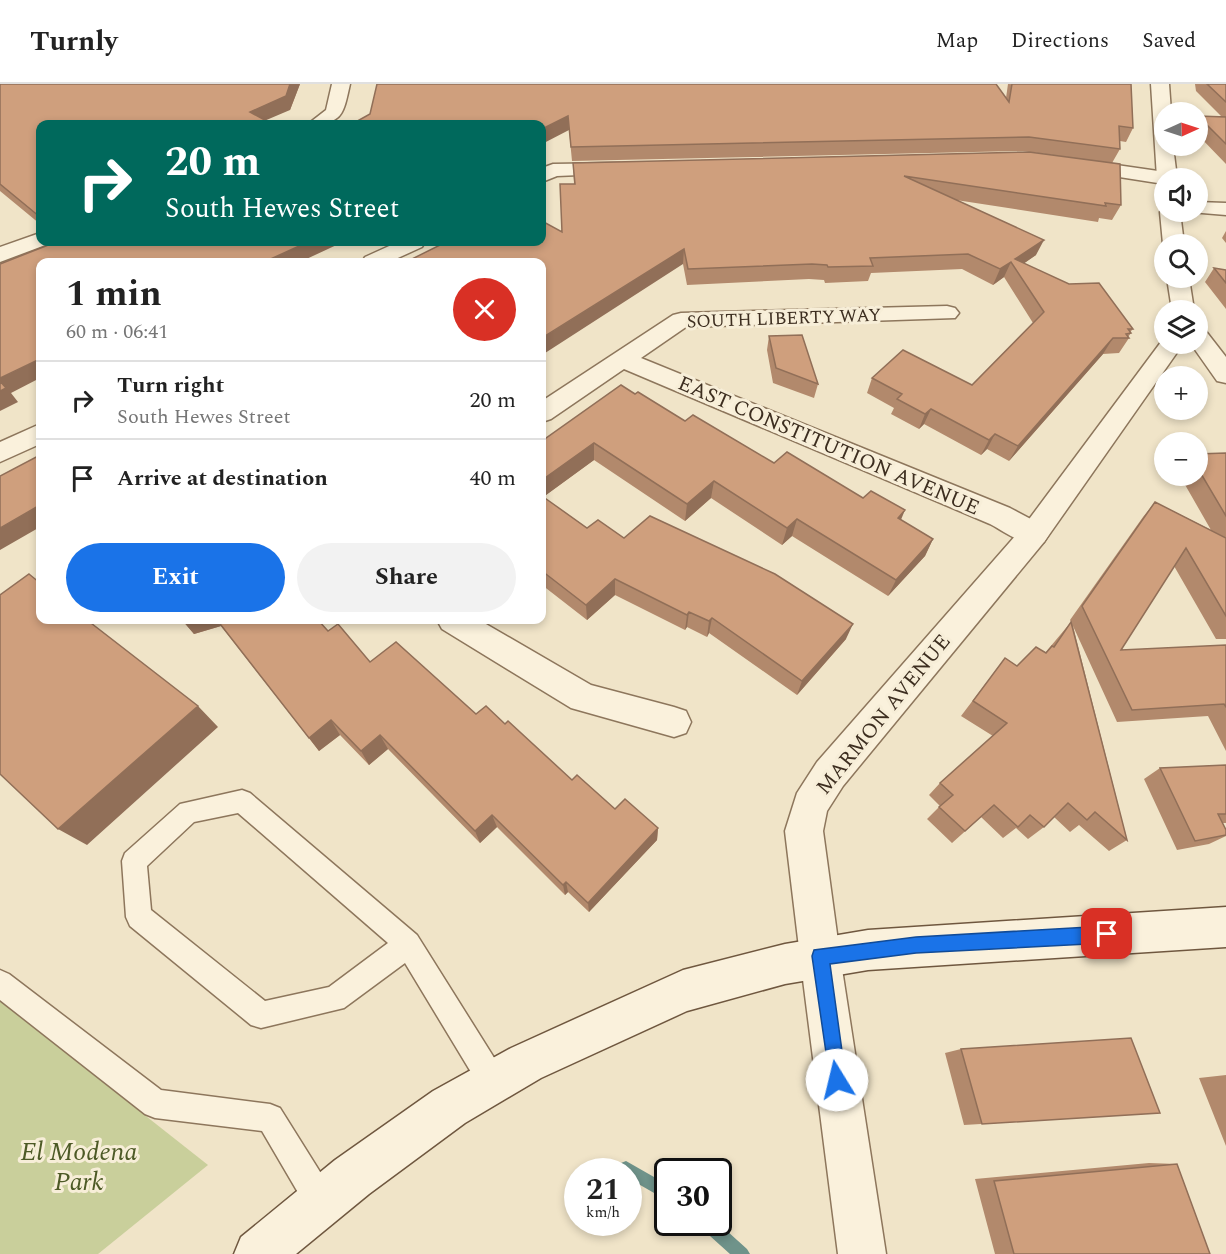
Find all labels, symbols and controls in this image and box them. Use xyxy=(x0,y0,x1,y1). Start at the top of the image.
text: Turnly xyxy=(30,20,118,63)
text: Map xyxy=(936,25,978,57)
text: Directions xyxy=(1011,25,1109,57)
text: Saved xyxy=(1142,25,1196,57)
north arrow xyxy=(1154,102,1208,156)
map controls xyxy=(1154,102,1208,486)
text: 20 m xyxy=(165,131,260,194)
icon: right xyxy=(66,144,144,222)
button: sound xyxy=(1154,168,1208,222)
text: South Hewes Street xyxy=(165,188,399,230)
button: search xyxy=(1154,234,1208,288)
text: 1 min xyxy=(66,267,162,322)
button: close xyxy=(453,278,516,341)
button: layers xyxy=(1154,300,1208,354)
street label: SOUTH LIBERTY WAY xyxy=(686,302,882,335)
text: 60 m · 06:41 xyxy=(66,317,168,347)
button: + xyxy=(1154,366,1208,420)
street label: EAST CONSTITUTION AVENUE xyxy=(673,368,985,524)
text: Turn right xyxy=(117,369,224,402)
icon: right xyxy=(66,384,99,417)
text: 20 m xyxy=(470,384,516,417)
text: South Hewes Street xyxy=(117,402,291,432)
button: − xyxy=(1154,432,1208,486)
icon: arrive xyxy=(66,462,99,495)
text: Arrive at destination xyxy=(117,462,328,495)
text: 40 m xyxy=(470,462,516,495)
button: Exit xyxy=(66,543,285,612)
button: Share xyxy=(297,543,516,612)
street label: MARMON AVENUE xyxy=(809,627,959,802)
pin xyxy=(1081,908,1132,959)
icon: arrive xyxy=(1090,917,1123,950)
position arrow xyxy=(805,1048,869,1112)
park label: El Modena Park xyxy=(20,1132,138,1202)
speed limit sign: 30 xyxy=(654,1158,732,1236)
text: 21 xyxy=(586,1167,620,1213)
text: km/h xyxy=(586,1201,620,1224)

